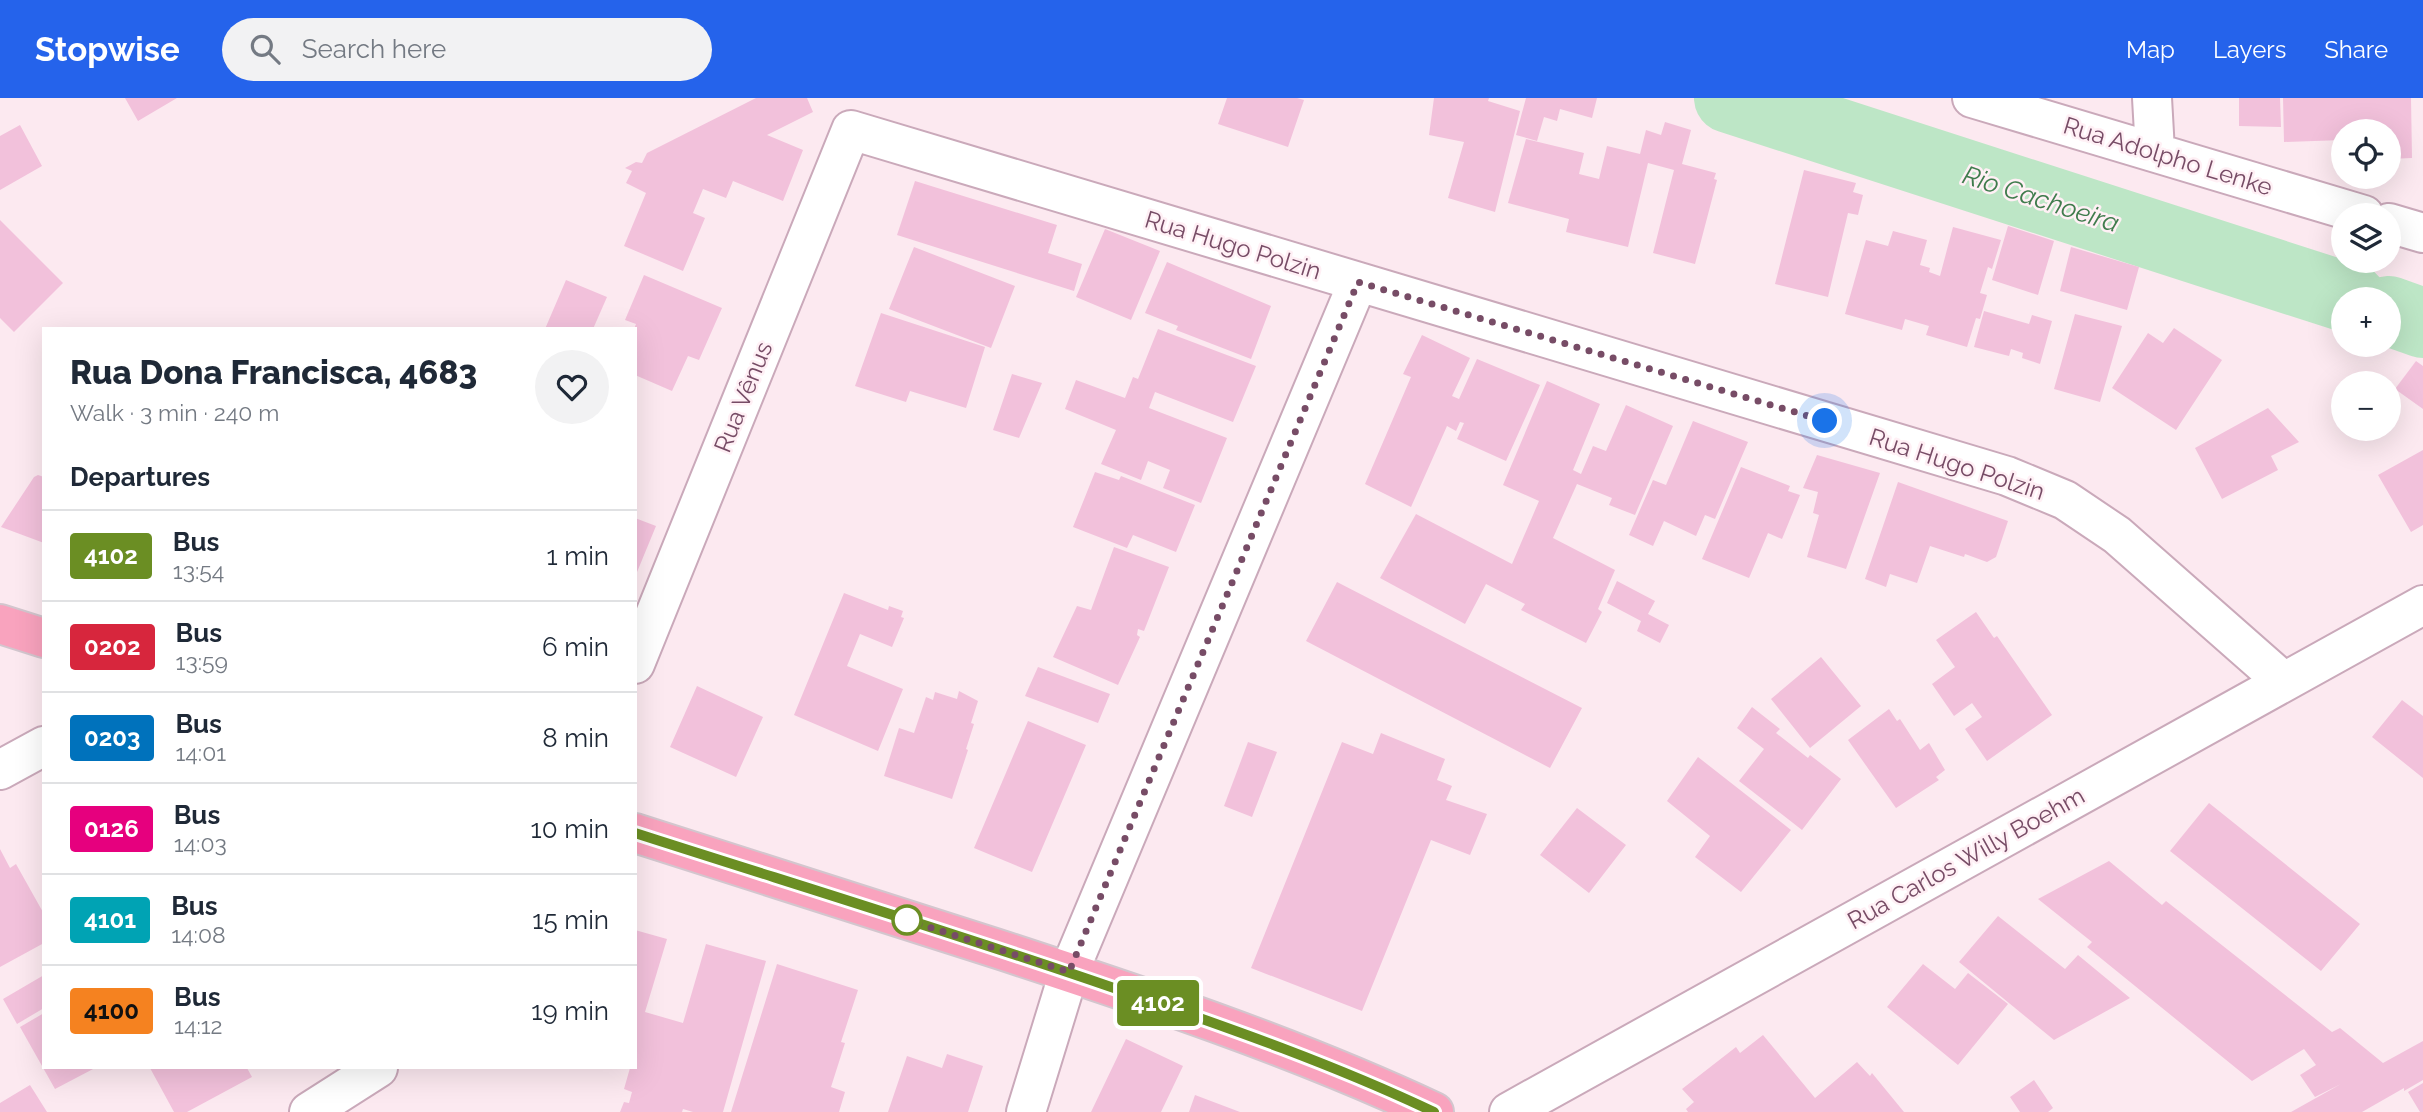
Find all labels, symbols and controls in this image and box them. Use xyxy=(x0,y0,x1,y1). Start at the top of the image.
search box xyxy=(222,18,712,81)
text: Stopwise xyxy=(35,30,180,69)
icon: search xyxy=(246,30,284,68)
text: Search here xyxy=(302,34,446,64)
text: Map xyxy=(2126,35,2175,64)
text: Layers xyxy=(2213,35,2286,64)
text: Share xyxy=(2324,35,2388,64)
street label: Rua Adolpho Lenke xyxy=(2060,110,2276,202)
map controls xyxy=(2331,119,2401,441)
button: locate xyxy=(2331,119,2401,189)
water label: Rio Cachoeira xyxy=(1959,160,2123,238)
button: layers xyxy=(2331,203,2401,273)
street label: Rua Hugo Polzin xyxy=(1141,204,1325,286)
button: + xyxy=(2331,287,2401,357)
street label: Rua Vênus xyxy=(708,337,778,457)
button: heart xyxy=(535,350,609,424)
text: Rua Dona Francisca, 4683 xyxy=(70,353,477,392)
button: − xyxy=(2331,371,2401,441)
text: Walk · 3 min · 240 m xyxy=(70,399,279,426)
your location xyxy=(1807,403,1842,438)
street label: Rua Hugo Polzin xyxy=(1866,422,2048,506)
text: Departures xyxy=(70,462,210,492)
text: Bus xyxy=(173,527,219,557)
text: 4102 xyxy=(84,541,138,570)
text: 1 min xyxy=(547,541,609,571)
text: 13:54 xyxy=(173,557,224,584)
text: Bus xyxy=(176,618,222,648)
text: 0202 xyxy=(84,632,141,661)
text: 6 min xyxy=(542,632,609,662)
text: 13:59 xyxy=(176,648,228,675)
text: Bus xyxy=(175,709,222,739)
text: 0203 xyxy=(84,723,140,752)
text: 8 min xyxy=(542,723,609,753)
text: 14:01 xyxy=(175,739,226,766)
street label: Rua Carlos Willy Boehm xyxy=(1842,781,2090,935)
text: Bus xyxy=(174,800,220,830)
text: 0126 xyxy=(84,814,139,843)
text: 10 min xyxy=(531,814,609,844)
text: 14:03 xyxy=(174,830,227,857)
text: Bus xyxy=(171,891,218,921)
text: 4101 xyxy=(84,905,136,934)
text: 15 min xyxy=(532,905,609,935)
unlabelled marker xyxy=(892,905,922,935)
text: 14:08 xyxy=(171,921,226,948)
line badge: 4102 xyxy=(1109,980,1207,1026)
text: Bus xyxy=(174,982,221,1012)
text: 4102 xyxy=(1131,988,1185,1017)
text: 4100 xyxy=(84,996,139,1025)
text: 19 min xyxy=(531,996,609,1026)
text: 14:12 xyxy=(174,1012,223,1039)

